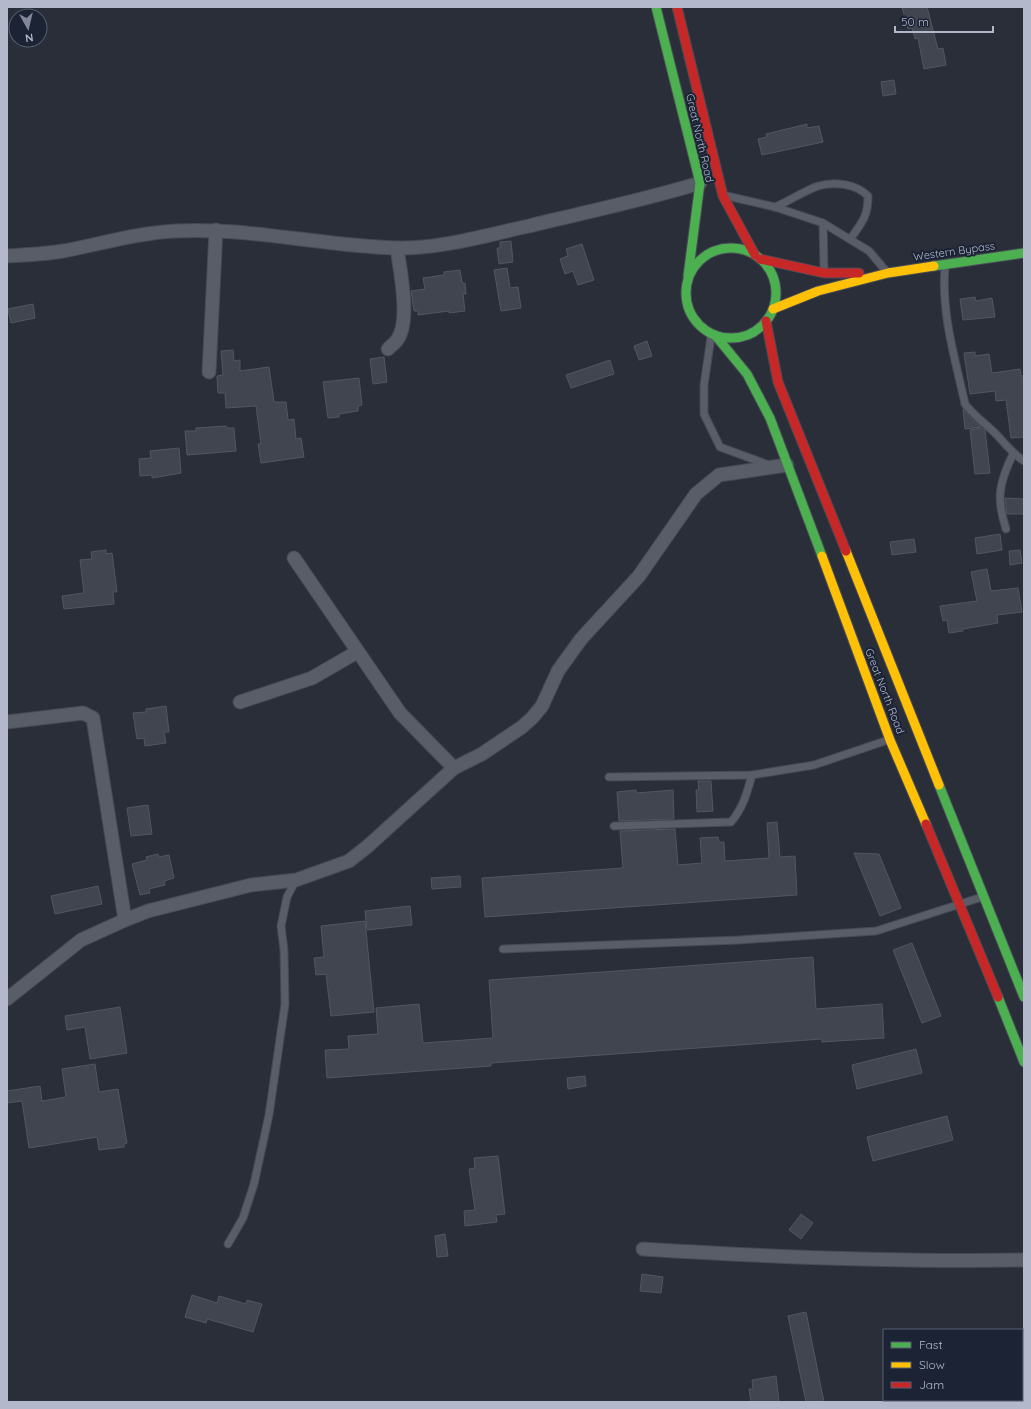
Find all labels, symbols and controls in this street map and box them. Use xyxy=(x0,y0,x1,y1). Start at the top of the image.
north arrow xyxy=(8,8,48,48)
scale bar xyxy=(895,8,993,34)
text: 50 m xyxy=(901,14,929,29)
text: N xyxy=(24,30,34,45)
street label: Great North Road xyxy=(683,92,717,184)
street label: Western Bypass xyxy=(912,238,996,264)
street label: Great North Road xyxy=(862,646,908,736)
legend xyxy=(883,1329,1023,1401)
text: Fast xyxy=(919,1337,943,1352)
text: Slow xyxy=(919,1357,945,1372)
text: Jam xyxy=(919,1377,944,1392)

